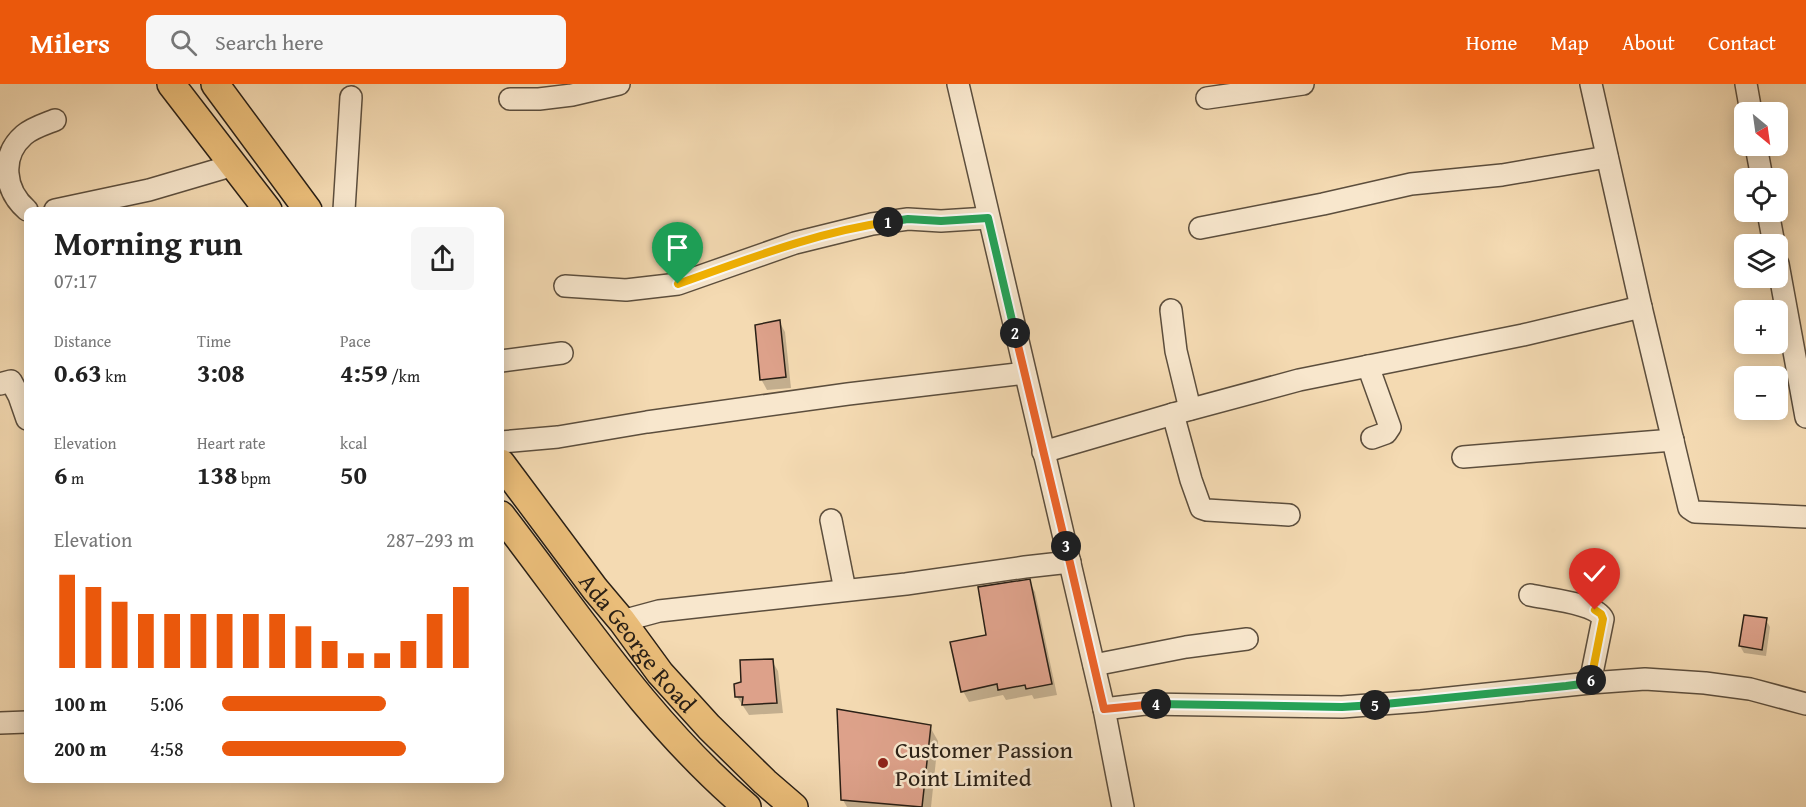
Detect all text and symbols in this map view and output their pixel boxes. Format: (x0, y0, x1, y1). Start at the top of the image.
search box (146, 15, 566, 69)
text: Milers (30, 22, 110, 63)
icon: search (167, 26, 200, 59)
text: Search here (215, 26, 324, 58)
text: Home (1466, 27, 1517, 58)
text: Map (1550, 27, 1589, 58)
text: About (1622, 27, 1675, 58)
text: Contact (1708, 27, 1776, 58)
north arrow (1734, 102, 1788, 156)
map controls (1734, 102, 1788, 420)
button: locate (1734, 168, 1788, 222)
pin: 1 (873, 207, 903, 237)
text: 1 (884, 210, 892, 234)
text: Morning run (54, 219, 243, 267)
pin (652, 222, 703, 284)
button: share (411, 227, 474, 290)
icon: arrive (661, 231, 694, 264)
button: layers (1734, 234, 1788, 288)
text: 07:17 (54, 266, 97, 295)
button: + (1734, 300, 1788, 354)
pin: 2 (1000, 318, 1030, 348)
text: 2 (1011, 321, 1019, 345)
text: Distance (54, 329, 111, 353)
text: Time (197, 329, 231, 353)
text: Pace (340, 329, 371, 353)
text: 0.63 (54, 353, 102, 392)
text: 3:08 (197, 353, 245, 392)
text: 4:59 (340, 353, 388, 392)
text: km (102, 364, 126, 388)
text: /km (388, 364, 420, 388)
button: − (1734, 366, 1788, 420)
text: Elevation (54, 431, 117, 455)
text: Heart rate (197, 431, 266, 455)
text: kcal (340, 431, 367, 455)
text: 6 (54, 455, 67, 494)
text: 138 (197, 455, 237, 494)
text: 50 (340, 455, 367, 494)
text: m (67, 466, 84, 490)
text: bpm (237, 466, 271, 490)
text: Elevation (54, 525, 132, 554)
text: 287–293 m (386, 525, 474, 554)
pin: 3 (1051, 531, 1081, 561)
text: 3 (1062, 534, 1070, 558)
pin (1569, 548, 1620, 610)
icon: check (1578, 557, 1611, 590)
street label: Ada George Road (571, 565, 705, 720)
pin: 6 (1576, 665, 1606, 695)
text: 6 (1587, 668, 1595, 692)
text: 100 m (54, 689, 107, 718)
text: 5:06 (150, 689, 184, 718)
pin: 4 (1141, 689, 1171, 719)
pin: 5 (1360, 690, 1390, 720)
text: 4 (1152, 692, 1160, 716)
text: 5 (1371, 693, 1379, 717)
place label: Customer Passion Point Limited (895, 732, 1074, 795)
text: 200 m (54, 734, 107, 763)
text: 4:58 (150, 734, 184, 763)
marker: Customer Passion Point Limited (876, 756, 890, 770)

